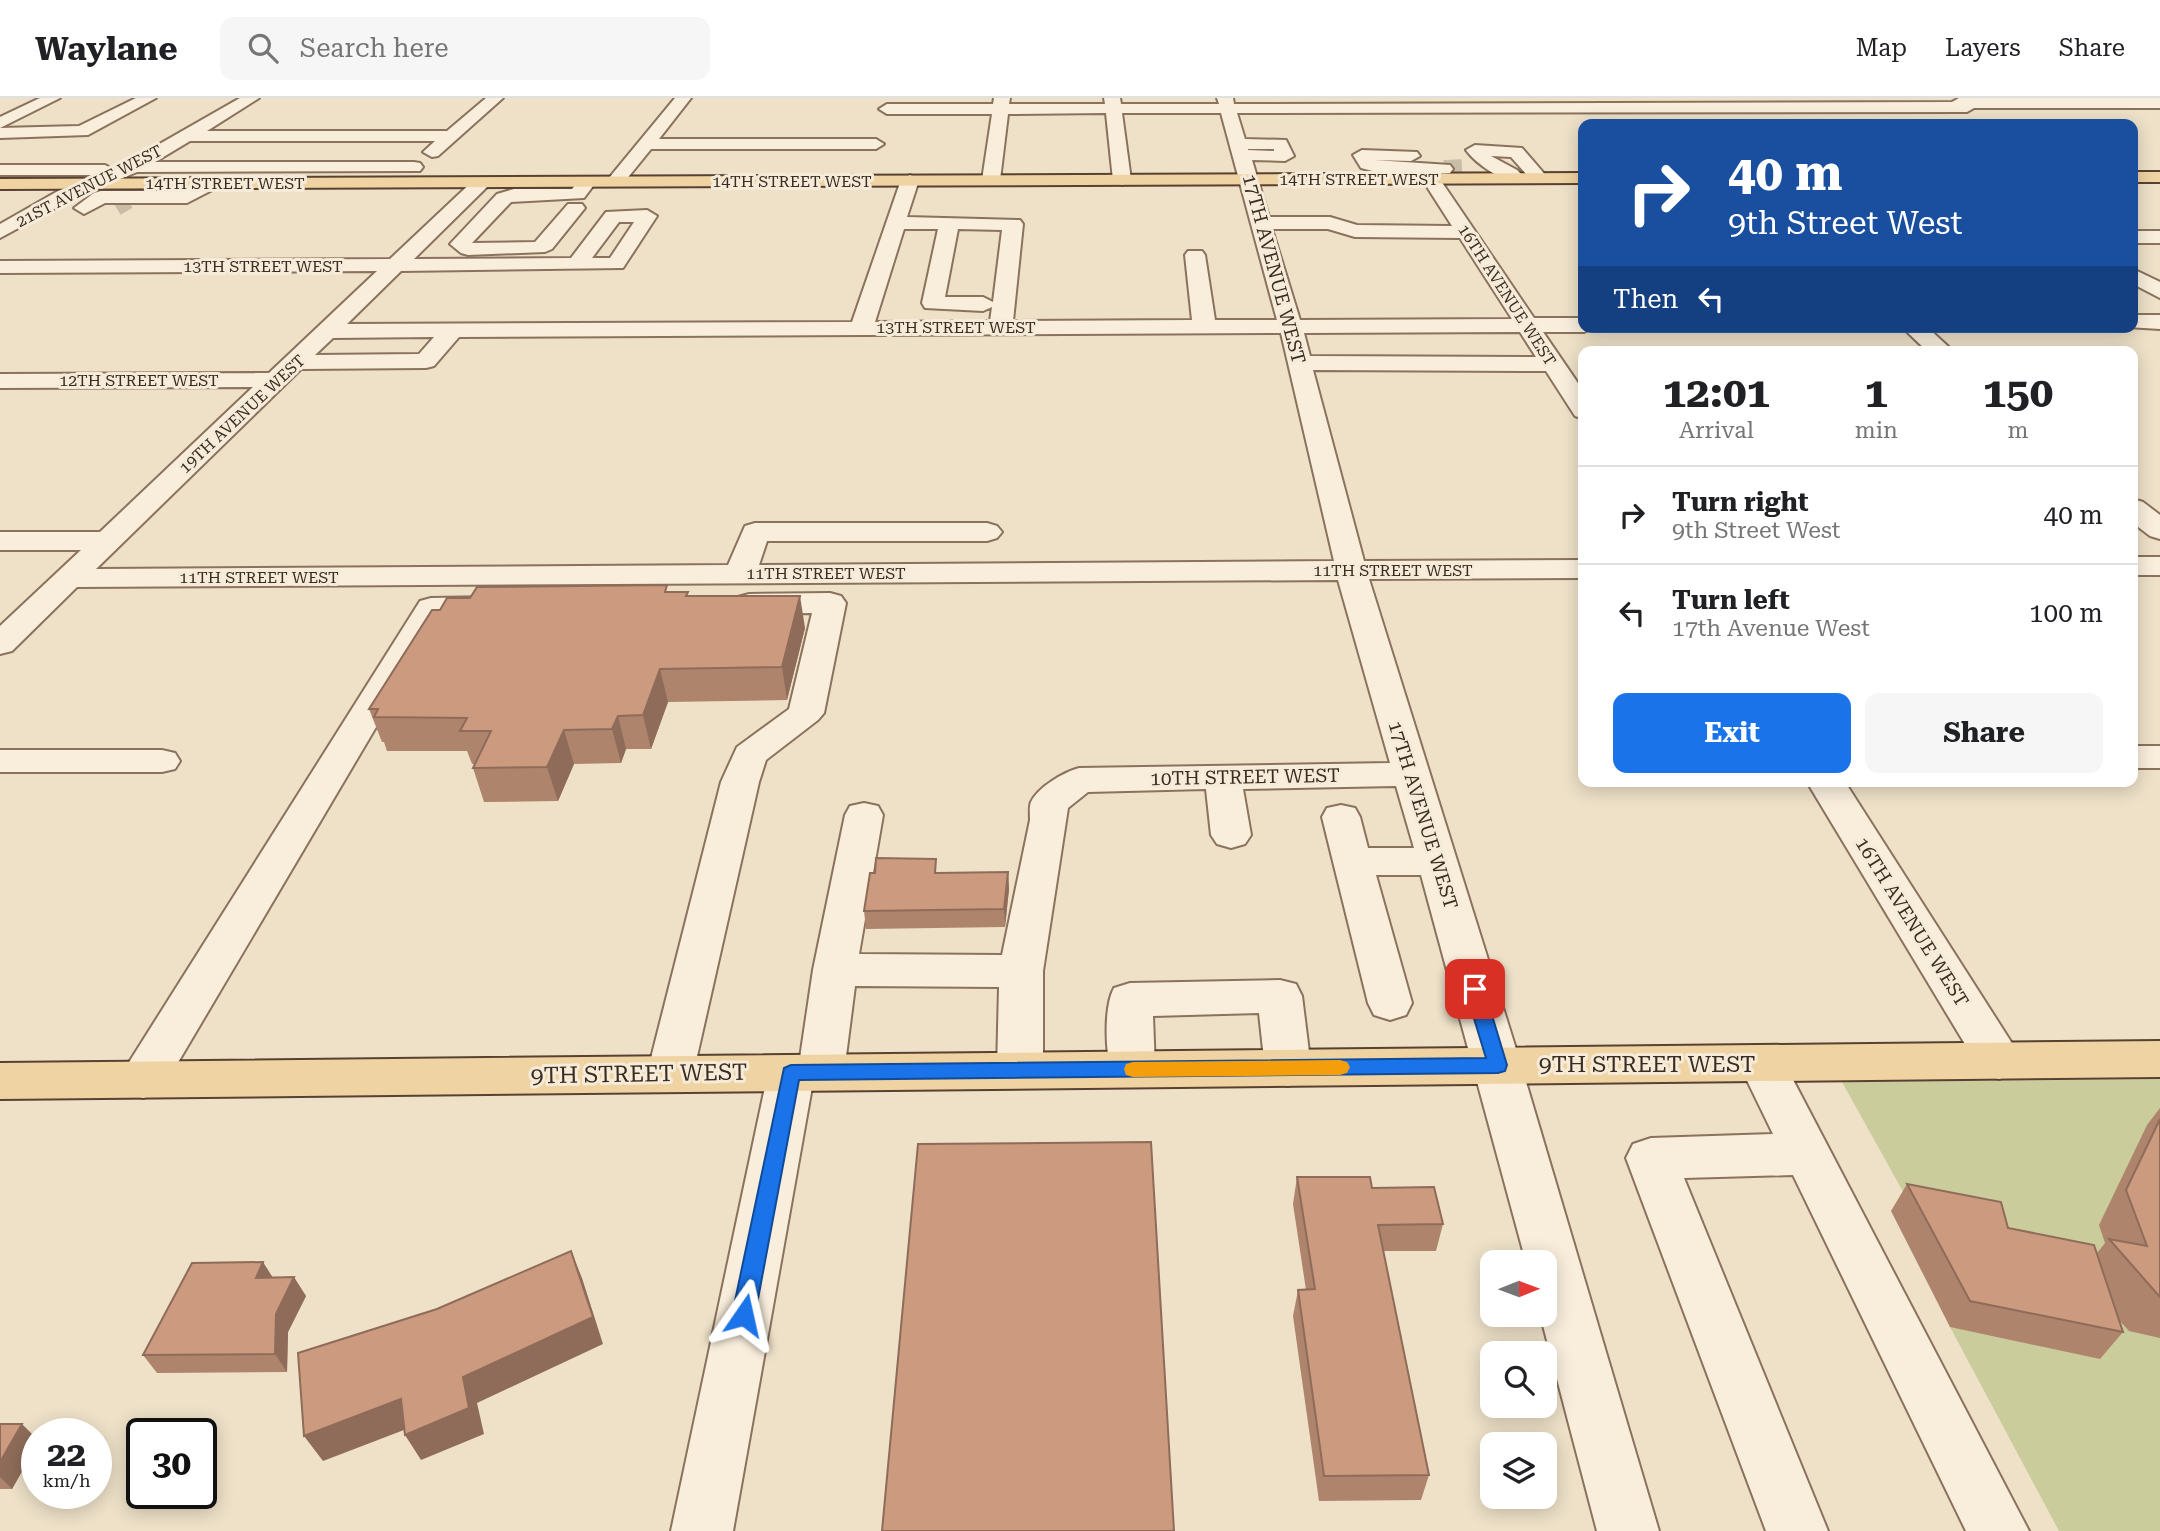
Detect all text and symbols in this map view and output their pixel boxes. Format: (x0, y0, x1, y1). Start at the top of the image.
search box (220, 17, 710, 80)
text: Waylane (35, 29, 178, 68)
icon: search (244, 29, 282, 67)
text: Search here (300, 33, 449, 63)
text: Map (1856, 34, 1907, 62)
text: Layers (1945, 34, 2021, 62)
text: Share (2059, 34, 2125, 62)
street label: 21ST AVENUE WEST (13, 141, 165, 231)
text: 40 m (1728, 145, 1843, 202)
icon: right (1613, 147, 1704, 238)
street label: 14TH STREET WEST (1279, 170, 1439, 189)
street label: 14TH STREET WEST (712, 172, 872, 191)
street label: 17TH AVENUE WEST (1238, 172, 1310, 366)
street label: 14TH STREET WEST (145, 174, 305, 193)
text: 9th Street West (1728, 204, 1962, 242)
street label: 16TH AVENUE WEST (1454, 221, 1560, 369)
street label: 13TH STREET WEST (183, 257, 343, 276)
icon: left (1692, 280, 1730, 318)
text: Then (1613, 284, 1678, 314)
street label: 13TH STREET WEST (876, 318, 1036, 337)
street label: 19TH AVENUE WEST (175, 351, 309, 477)
text: 12:01 (1663, 368, 1770, 417)
text: 1 (1865, 368, 1888, 417)
text: 150 (1983, 368, 2053, 417)
street label: 12TH STREET WEST (59, 371, 219, 390)
text: Arrival (1679, 417, 1754, 444)
text: min (1855, 417, 1898, 444)
text: m (2007, 417, 2028, 444)
text: Turn right (1672, 487, 1808, 517)
icon: right (1613, 496, 1651, 534)
text: 40 m (2044, 500, 2103, 530)
text: 9th Street West (1672, 517, 1840, 544)
street label: 11TH STREET WEST (1313, 561, 1473, 580)
street label: 11TH STREET WEST (746, 564, 906, 583)
street label: 11TH STREET WEST (179, 568, 339, 587)
text: Turn left (1672, 585, 1790, 615)
icon: left (1613, 594, 1651, 632)
text: 100 m (2029, 598, 2103, 628)
text: 17th Avenue West (1672, 615, 1870, 642)
button: Exit (1613, 693, 1851, 773)
button: Share (1865, 693, 2103, 773)
street label: 17TH AVENUE WEST (1383, 718, 1463, 912)
street label: 10TH STREET WEST (1150, 764, 1340, 790)
street label: 16TH AVENUE WEST (1850, 833, 1974, 1011)
pin (1445, 959, 1505, 1019)
icon: arrive (1456, 970, 1494, 1008)
street label: 9TH STREET WEST (1539, 1051, 1755, 1078)
street label: 9TH STREET WEST (530, 1059, 748, 1089)
north arrow (1480, 1250, 1558, 1326)
map controls (1480, 1250, 1557, 1509)
position arrow (707, 1278, 781, 1352)
button: search (1480, 1341, 1557, 1418)
speed limit sign: 30 (126, 1418, 217, 1509)
button: layers (1480, 1432, 1557, 1509)
text: 22 (47, 1434, 86, 1475)
text: km/h (42, 1470, 91, 1491)

